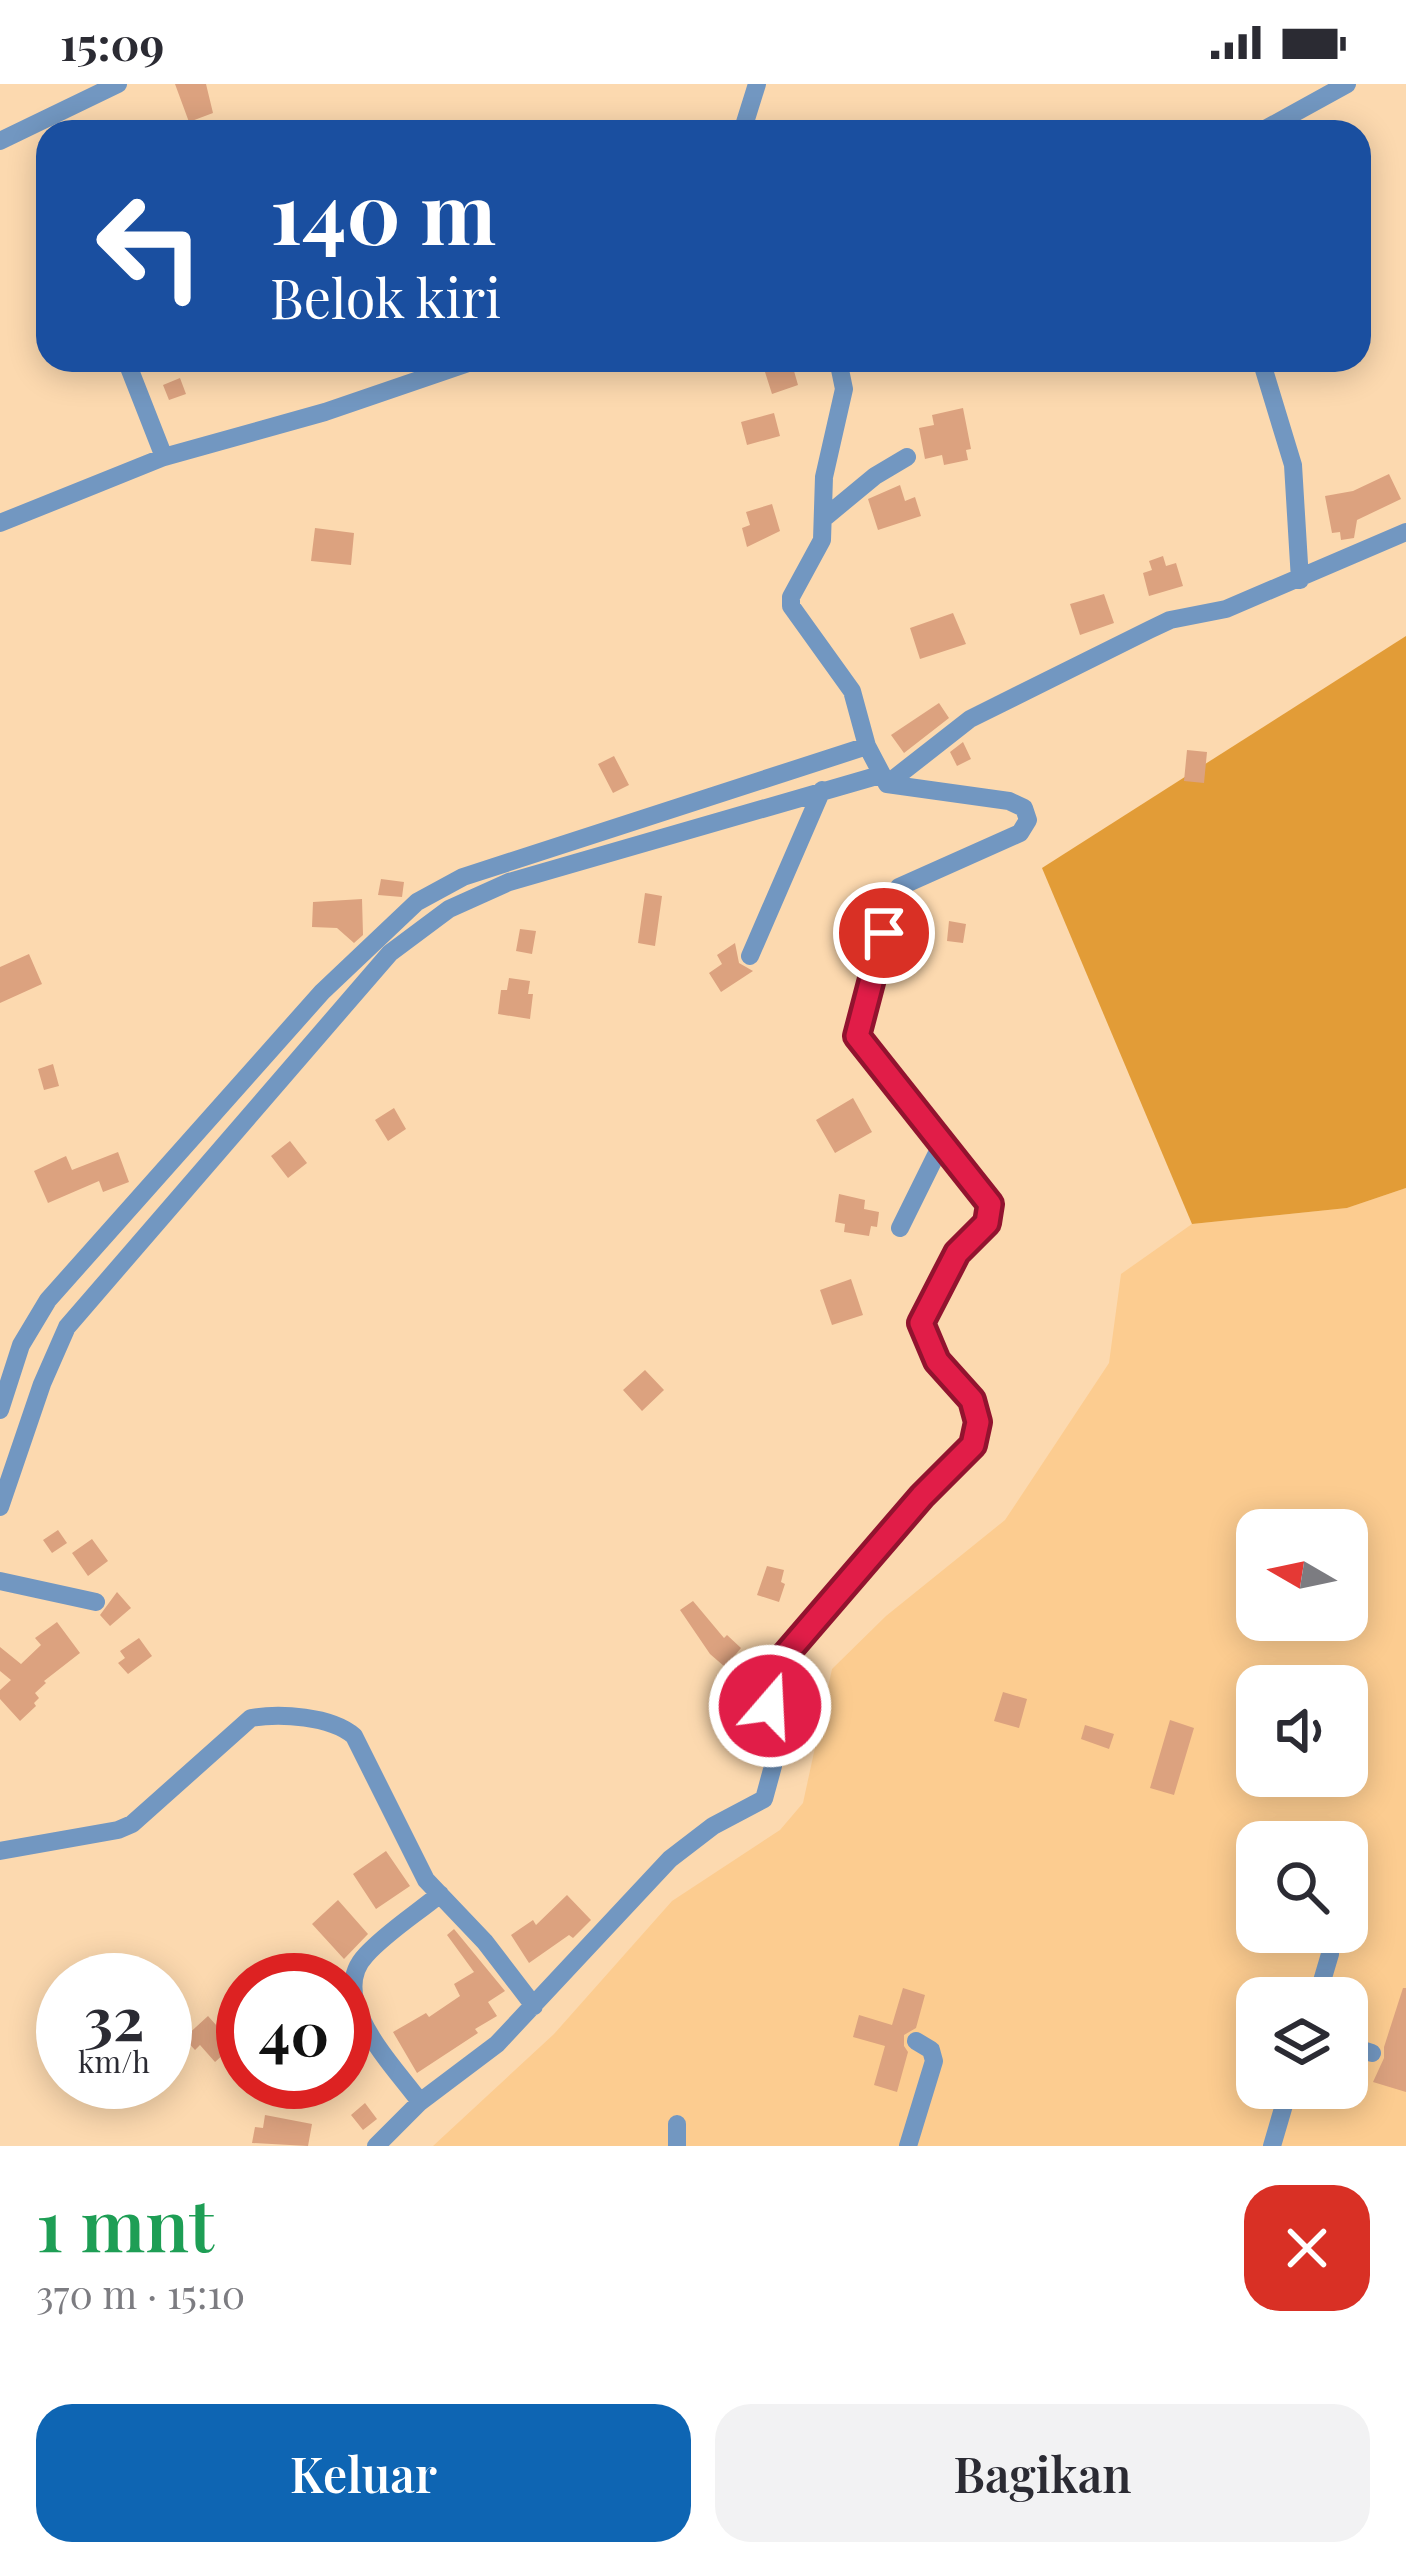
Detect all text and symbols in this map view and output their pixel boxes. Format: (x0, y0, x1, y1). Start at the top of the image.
text: 15:09 (60, 12, 164, 72)
text: 140 m (270, 154, 496, 266)
icon: left (72, 168, 228, 324)
text: Belok kiri (270, 261, 501, 333)
pin (833, 882, 935, 984)
icon: arrive (851, 900, 917, 966)
north arrow (1236, 1509, 1368, 1641)
map controls (1236, 1509, 1368, 2109)
position arrow (707, 1643, 833, 1769)
button: sound (1236, 1665, 1368, 1797)
button: search (1236, 1821, 1368, 1953)
speed limit sign: 40 (216, 1953, 372, 2109)
text: 32 (84, 1976, 144, 2056)
button: layers (1236, 1977, 1368, 2109)
text: km/h (78, 2041, 150, 2081)
text: 1 mnt (36, 2174, 214, 2270)
button: close (1244, 2185, 1370, 2311)
text: 370 m · 15:10 (36, 2267, 245, 2319)
button: Keluar (36, 2404, 691, 2542)
button: Bagikan (715, 2404, 1370, 2542)

